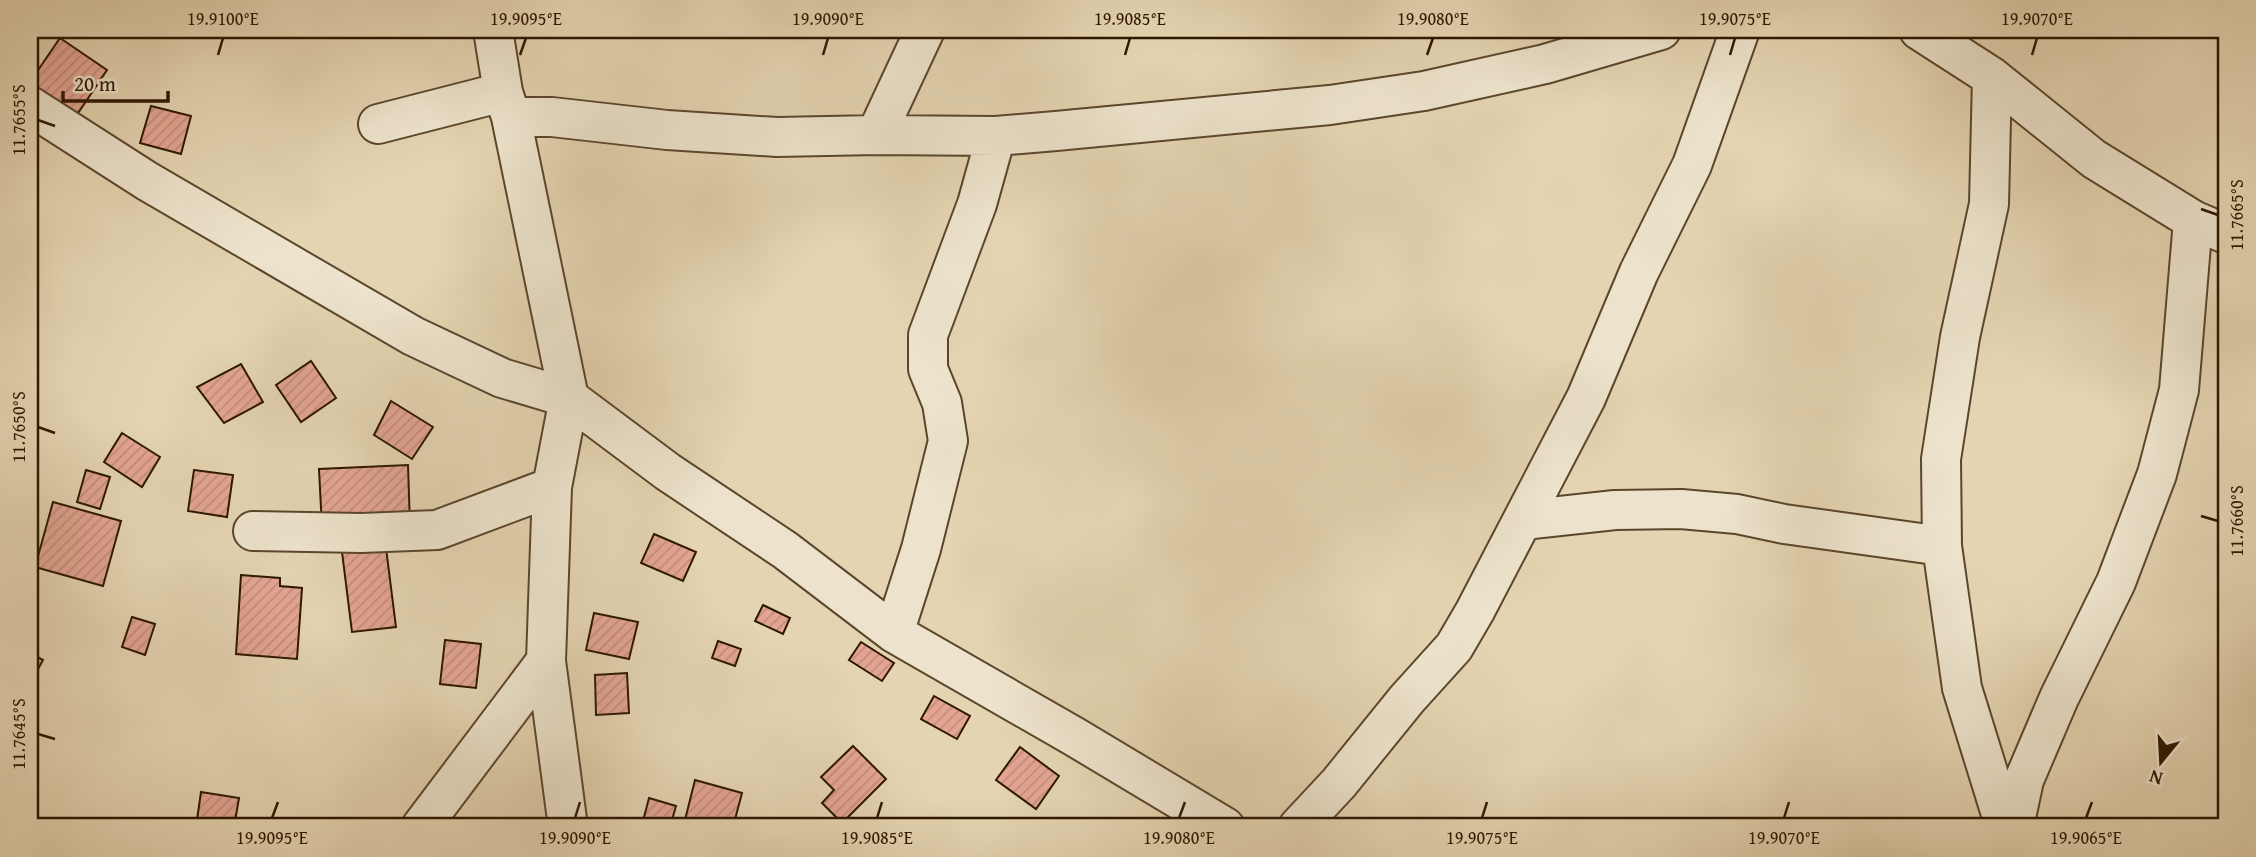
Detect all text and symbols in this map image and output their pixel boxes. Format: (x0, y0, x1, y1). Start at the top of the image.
text: 19.9100°E (187, 5, 259, 32)
text: 19.9095°E (490, 5, 562, 32)
text: 19.9090°E (792, 5, 864, 32)
text: 19.9085°E (1094, 5, 1166, 32)
text: 19.9080°E (1397, 5, 1469, 32)
text: 19.9075°E (1699, 5, 1771, 32)
text: 19.9070°E (2001, 5, 2073, 32)
scale bar (63, 60, 168, 104)
text: 20 m (74, 68, 116, 99)
text: 11.7655°S (5, 84, 32, 156)
text: 11.7665°S (2223, 179, 2250, 251)
text: 11.7650°S (5, 391, 32, 463)
text: 11.7660°S (2223, 485, 2250, 557)
text: 11.7645°S (5, 698, 32, 770)
north arrow (2126, 728, 2196, 798)
text: N (2145, 763, 2166, 793)
text: 19.9095°E (236, 824, 308, 851)
text: 19.9090°E (539, 824, 611, 851)
text: 19.9085°E (841, 824, 913, 851)
text: 19.9080°E (1143, 824, 1215, 851)
text: 19.9075°E (1446, 824, 1518, 851)
text: 19.9070°E (1748, 824, 1820, 851)
text: 19.9065°E (2050, 824, 2122, 851)

